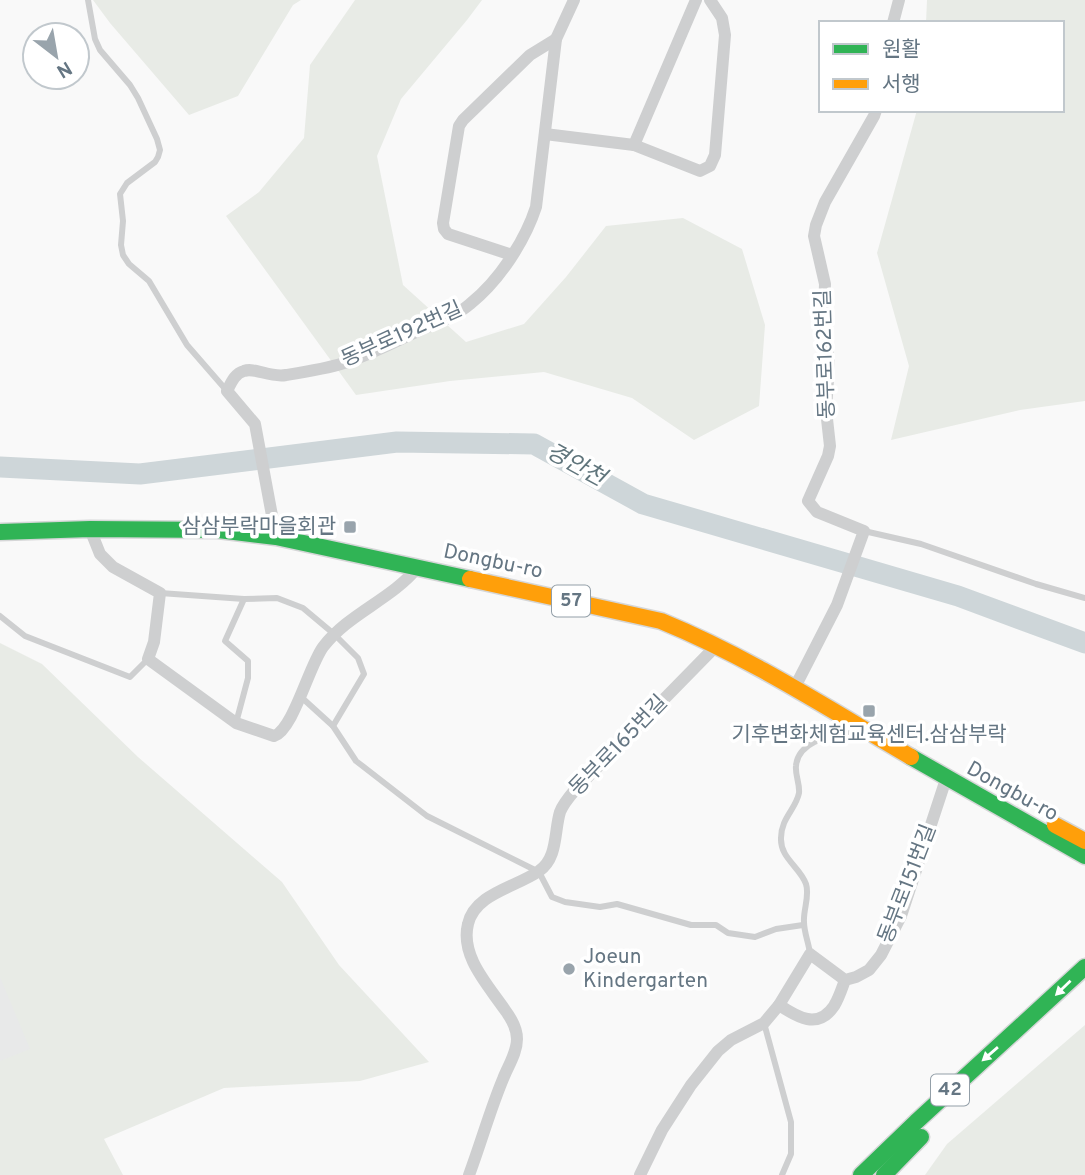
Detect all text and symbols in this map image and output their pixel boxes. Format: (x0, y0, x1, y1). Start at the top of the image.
north arrow (21, 21, 91, 91)
legend (819, 21, 1064, 112)
text: 원활 (882, 37, 921, 64)
text: N (52, 55, 76, 83)
text: 서행 (882, 72, 921, 99)
street label: 동부로162번길 (810, 289, 842, 419)
street label: 동부로192번길 (337, 296, 467, 374)
water label: 경안천 (540, 438, 612, 495)
place label: 삼삼부락마을회관 (181, 514, 336, 541)
marker: 삼삼부락마을회관 (342, 519, 358, 535)
street label: Dongbu-ro (441, 538, 545, 586)
road number: 57 (552, 586, 590, 616)
street label: 동부로165번길 (564, 690, 674, 802)
marker: 기후변화체험교육센터.삼삼부락 (861, 703, 877, 719)
place label: 기후변화체험교육센터.삼삼부락 (731, 722, 1007, 749)
street label: Dongbu-ro (961, 756, 1063, 828)
street label: 동부로151번길 (873, 821, 943, 947)
place label: Joeun Kindergarten (583, 944, 708, 995)
marker: Joeun Kindergarten (561, 961, 577, 977)
one-way arrow (1055, 980, 1072, 996)
one-way arrow (982, 1046, 999, 1061)
road number: 42 (931, 1074, 969, 1106)

